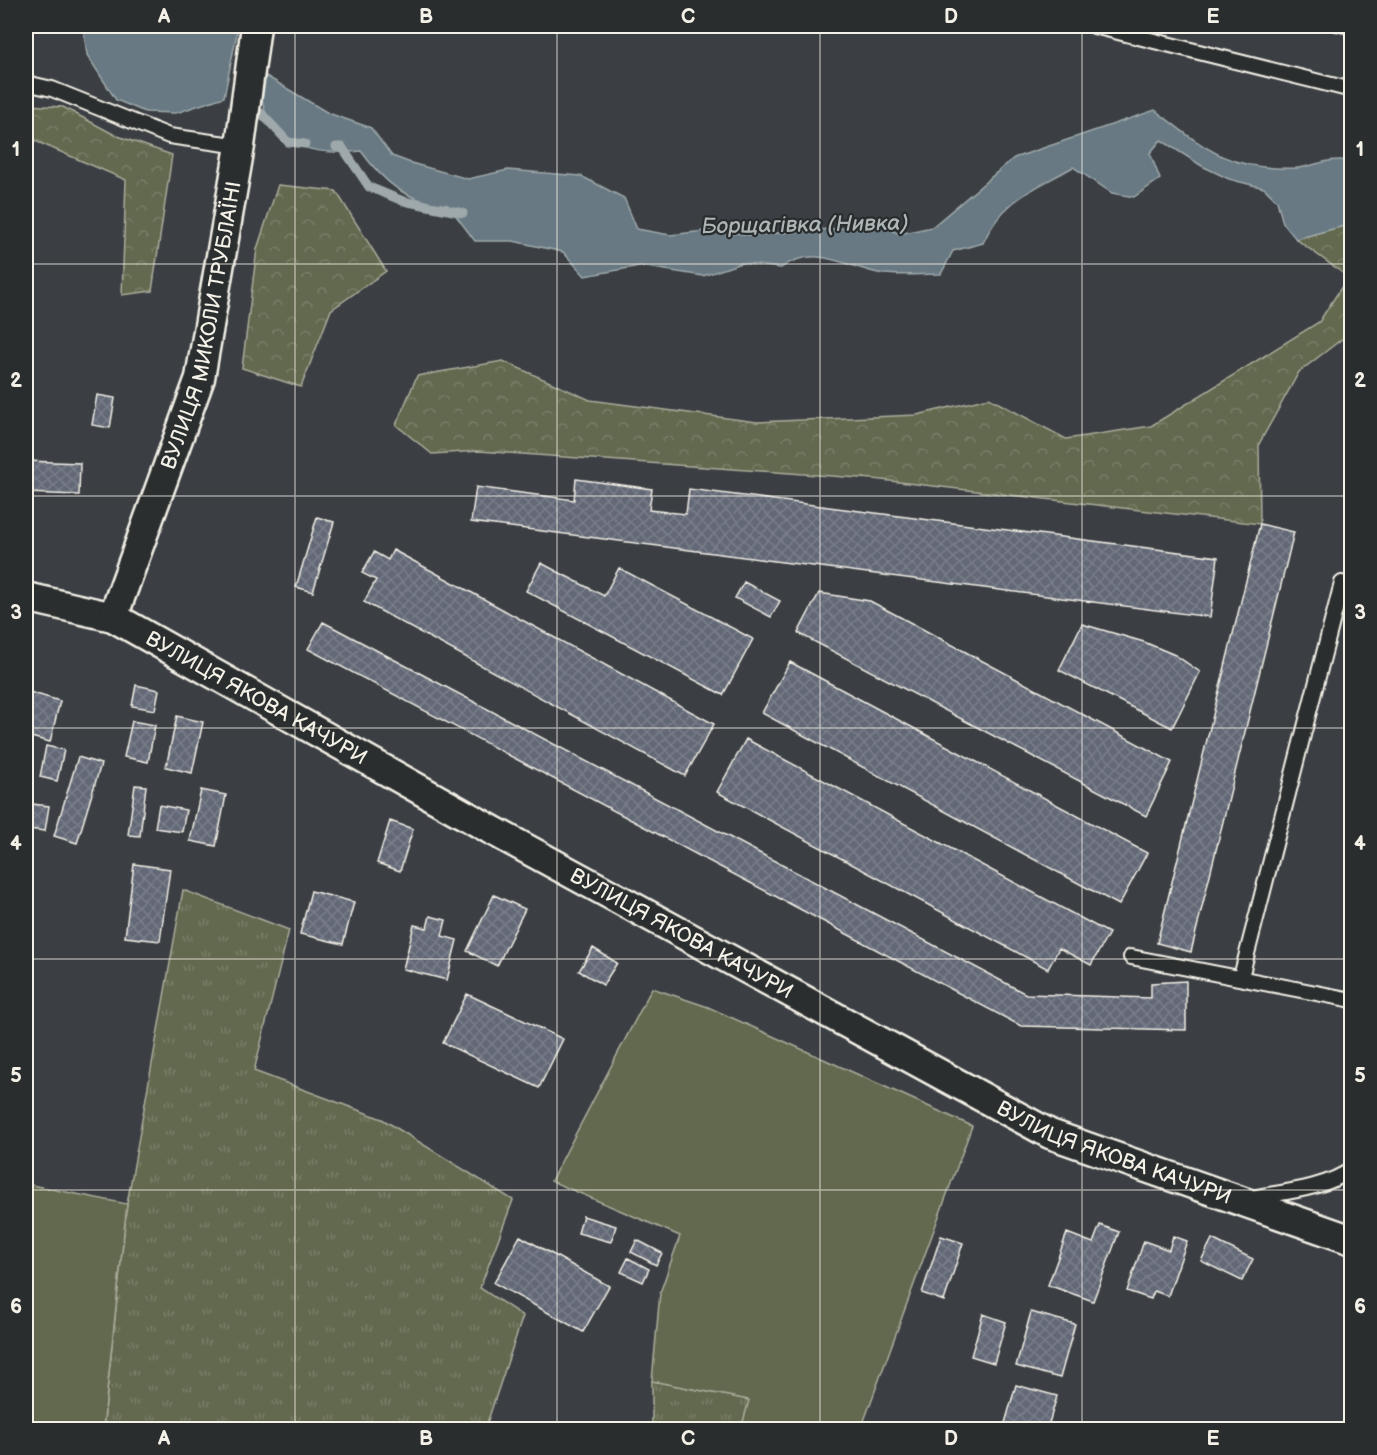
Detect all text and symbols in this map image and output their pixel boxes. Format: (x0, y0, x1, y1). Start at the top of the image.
text: A (157, 5, 171, 29)
text: B (419, 5, 433, 29)
text: C (681, 5, 695, 29)
text: D (944, 5, 958, 29)
text: E (1207, 5, 1220, 29)
text: 1 (12, 138, 20, 162)
text: 1 (1356, 138, 1364, 162)
street label: ВУЛИЦЯ МИКОЛИ ТРУБЛАЇНІ (155, 179, 246, 473)
water label: Борщагівка (Нивка) (701, 210, 909, 240)
text: 2 (10, 369, 22, 393)
text: 2 (1354, 369, 1366, 393)
text: 3 (10, 601, 22, 625)
text: 3 (1354, 601, 1366, 625)
street label: ВУЛИЦЯ ЯКОВА КАЧУРИ (141, 626, 372, 770)
text: 4 (10, 832, 22, 856)
text: 4 (1354, 832, 1366, 856)
street label: ВУЛИЦЯ ЯКОВА КАЧУРИ (566, 863, 797, 1004)
text: 5 (10, 1064, 22, 1088)
text: 5 (1354, 1064, 1366, 1088)
street label: ВУЛИЦЯ ЯКОВА КАЧУРИ (993, 1095, 1235, 1209)
text: 6 (10, 1295, 22, 1319)
text: 6 (1354, 1295, 1366, 1319)
text: A (157, 1427, 171, 1451)
text: B (419, 1427, 433, 1451)
text: C (681, 1427, 695, 1451)
text: D (944, 1427, 958, 1451)
text: E (1207, 1427, 1220, 1451)

